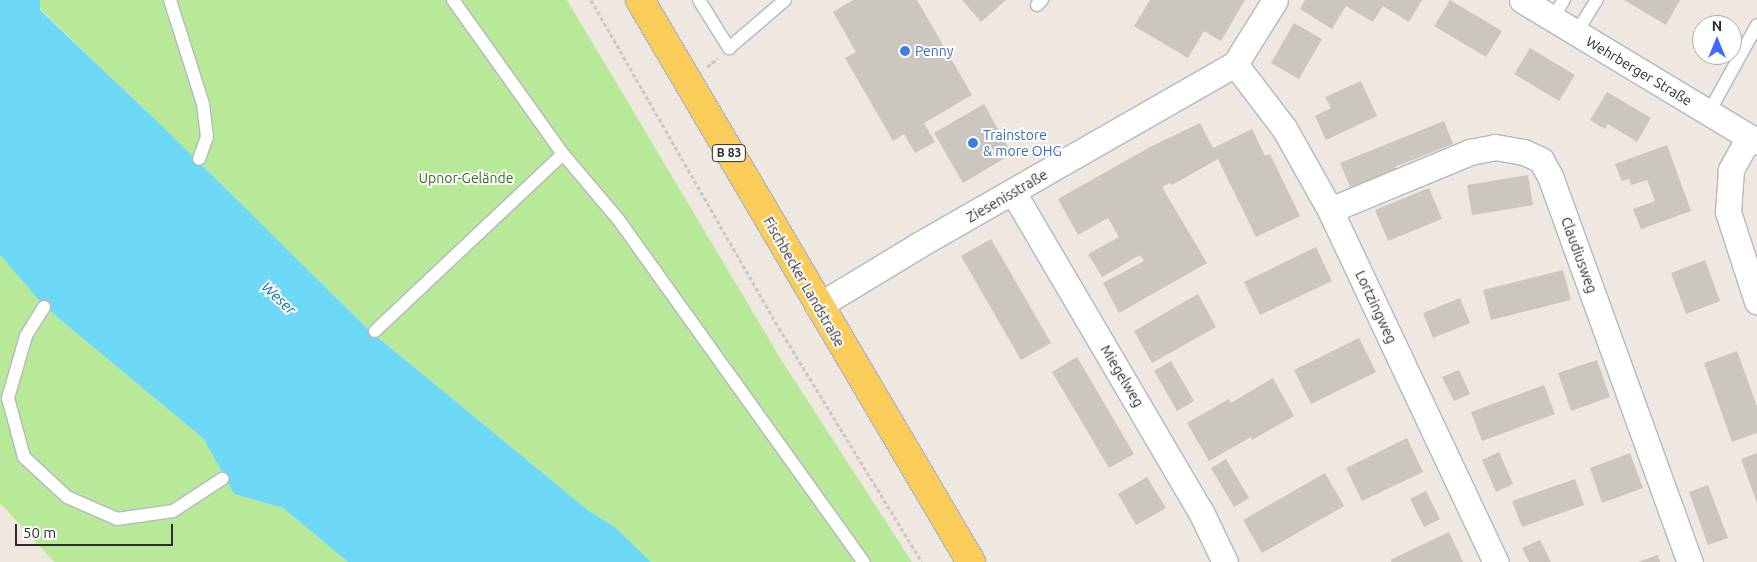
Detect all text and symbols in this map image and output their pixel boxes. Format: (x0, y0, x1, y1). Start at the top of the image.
north arrow (1692, 15, 1742, 65)
text: N (1712, 18, 1722, 34)
street label: Wehrberger Straße (1583, 33, 1695, 109)
place label: Penny (915, 43, 953, 59)
marker: Penny (899, 45, 911, 57)
place label: Trainstore & more OHG (983, 127, 1062, 160)
marker: Trainstore & more OHG (967, 137, 979, 149)
road number: B 83 (712, 144, 746, 162)
street label: Ziesenisstraße (964, 166, 1050, 226)
park label: Upnor-Gelände (419, 170, 513, 186)
street label: Fischbecker Landstraße (760, 214, 848, 350)
street label: Claudiusweg (1557, 215, 1601, 295)
street label: Lortzingweg (1352, 268, 1400, 346)
water label: Weser (258, 278, 300, 318)
street label: Miegelweg (1097, 342, 1147, 410)
scale bar (18, 514, 175, 546)
text: 50 m (23, 524, 56, 541)

